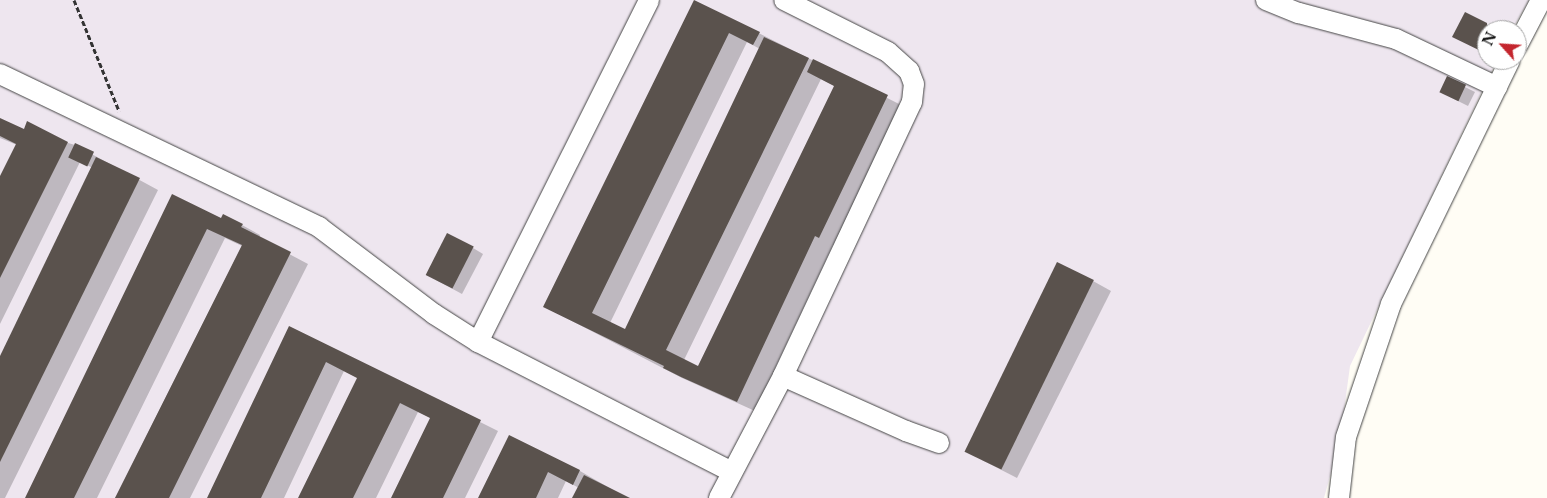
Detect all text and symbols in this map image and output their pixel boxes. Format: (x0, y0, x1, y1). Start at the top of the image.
north arrow (1477, 20, 1527, 70)
text: N (1478, 29, 1500, 49)

